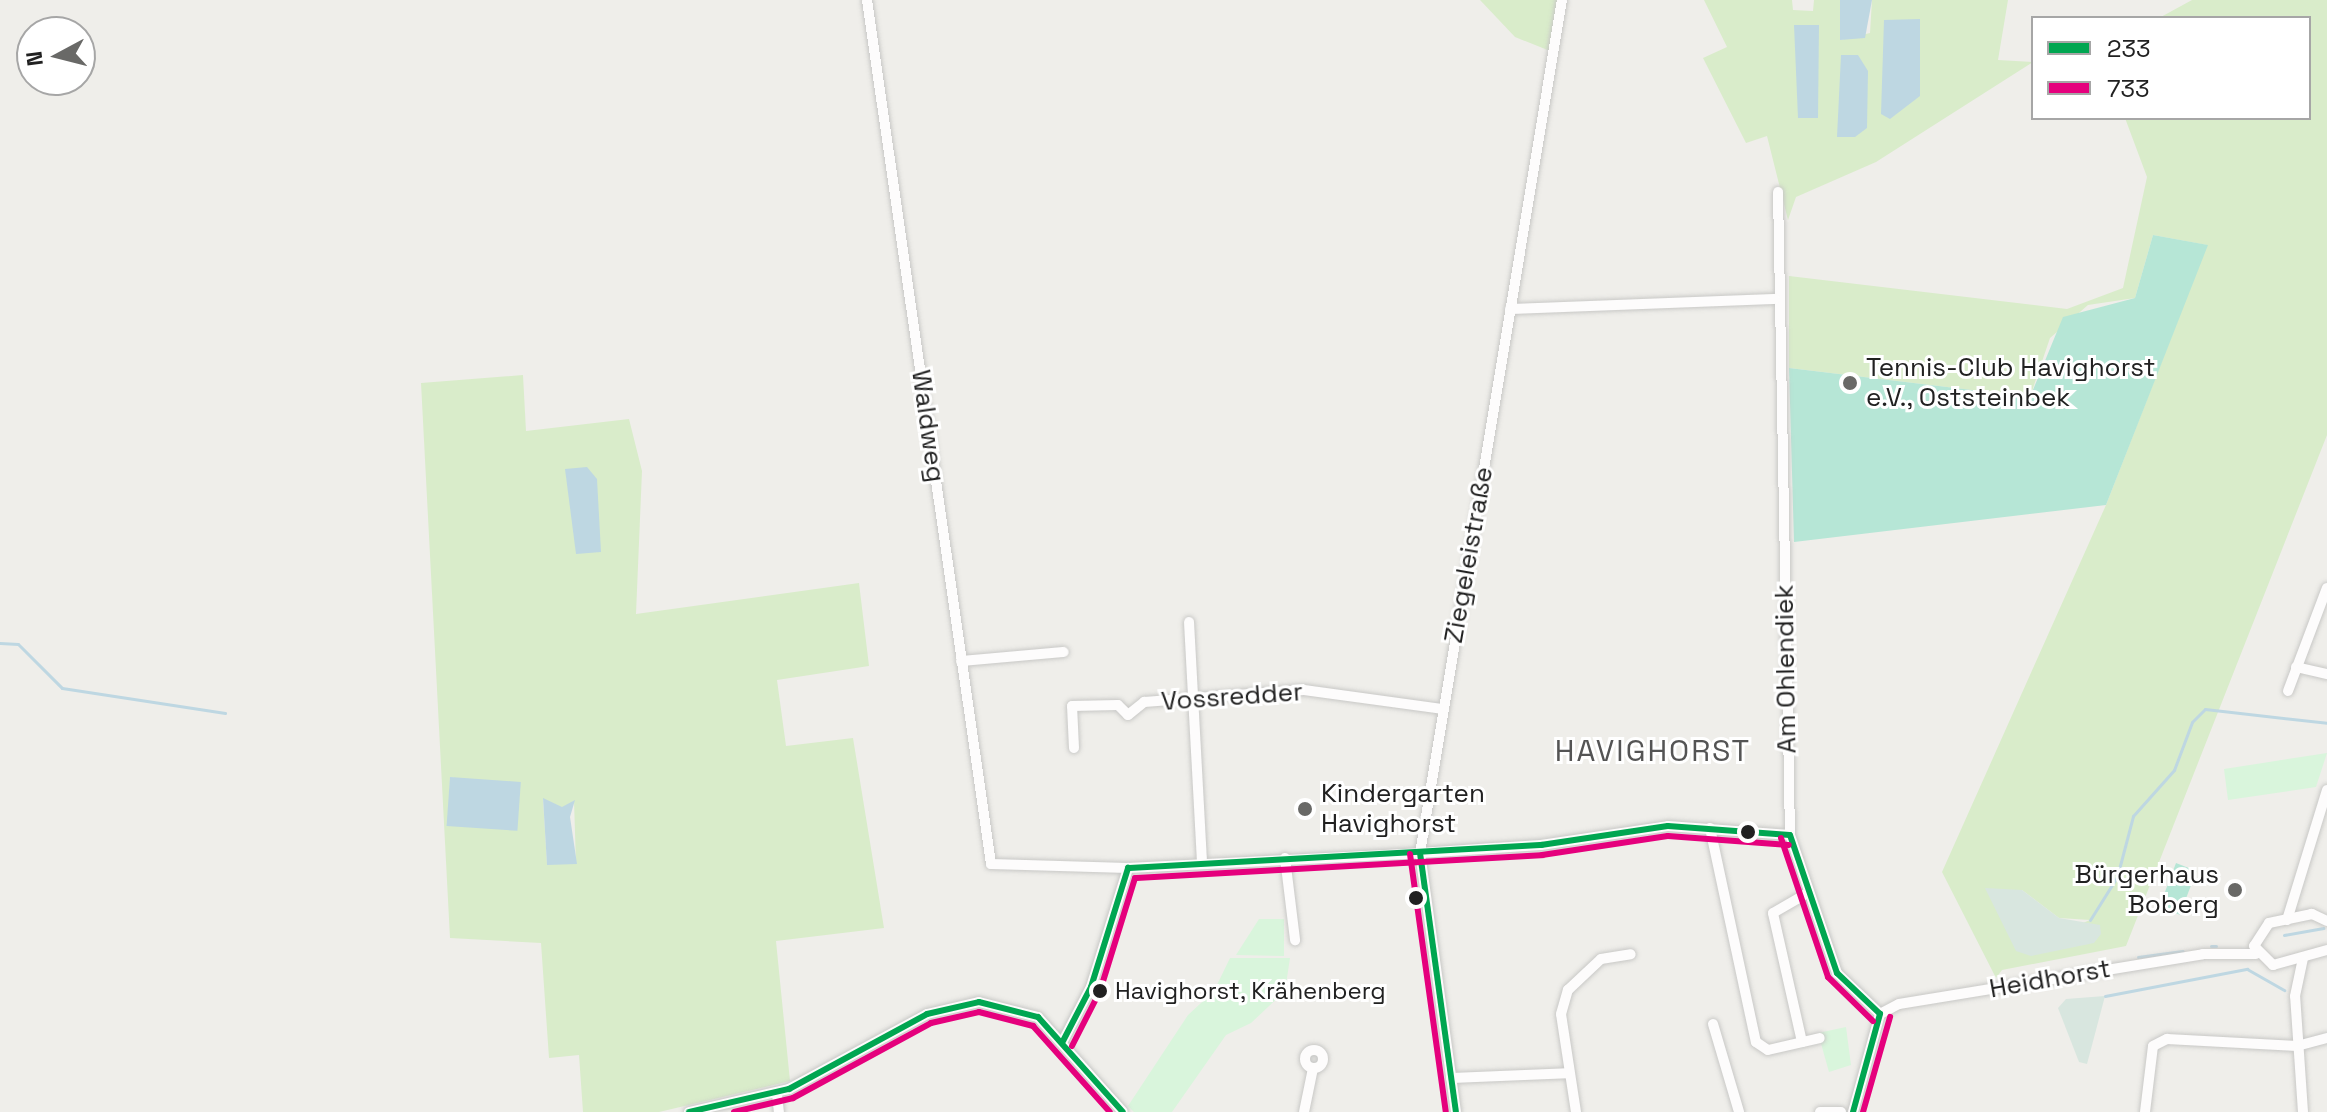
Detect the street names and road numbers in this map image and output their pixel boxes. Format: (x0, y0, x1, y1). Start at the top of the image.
street label: Waldweg (905, 368, 951, 484)
street label: Ziegeleistraße (1438, 464, 1500, 646)
street label: Am Ohlendiek (1769, 584, 1803, 754)
street label: Vossredder (1160, 676, 1304, 718)
street label: Heidhorst (1987, 953, 2113, 1005)

